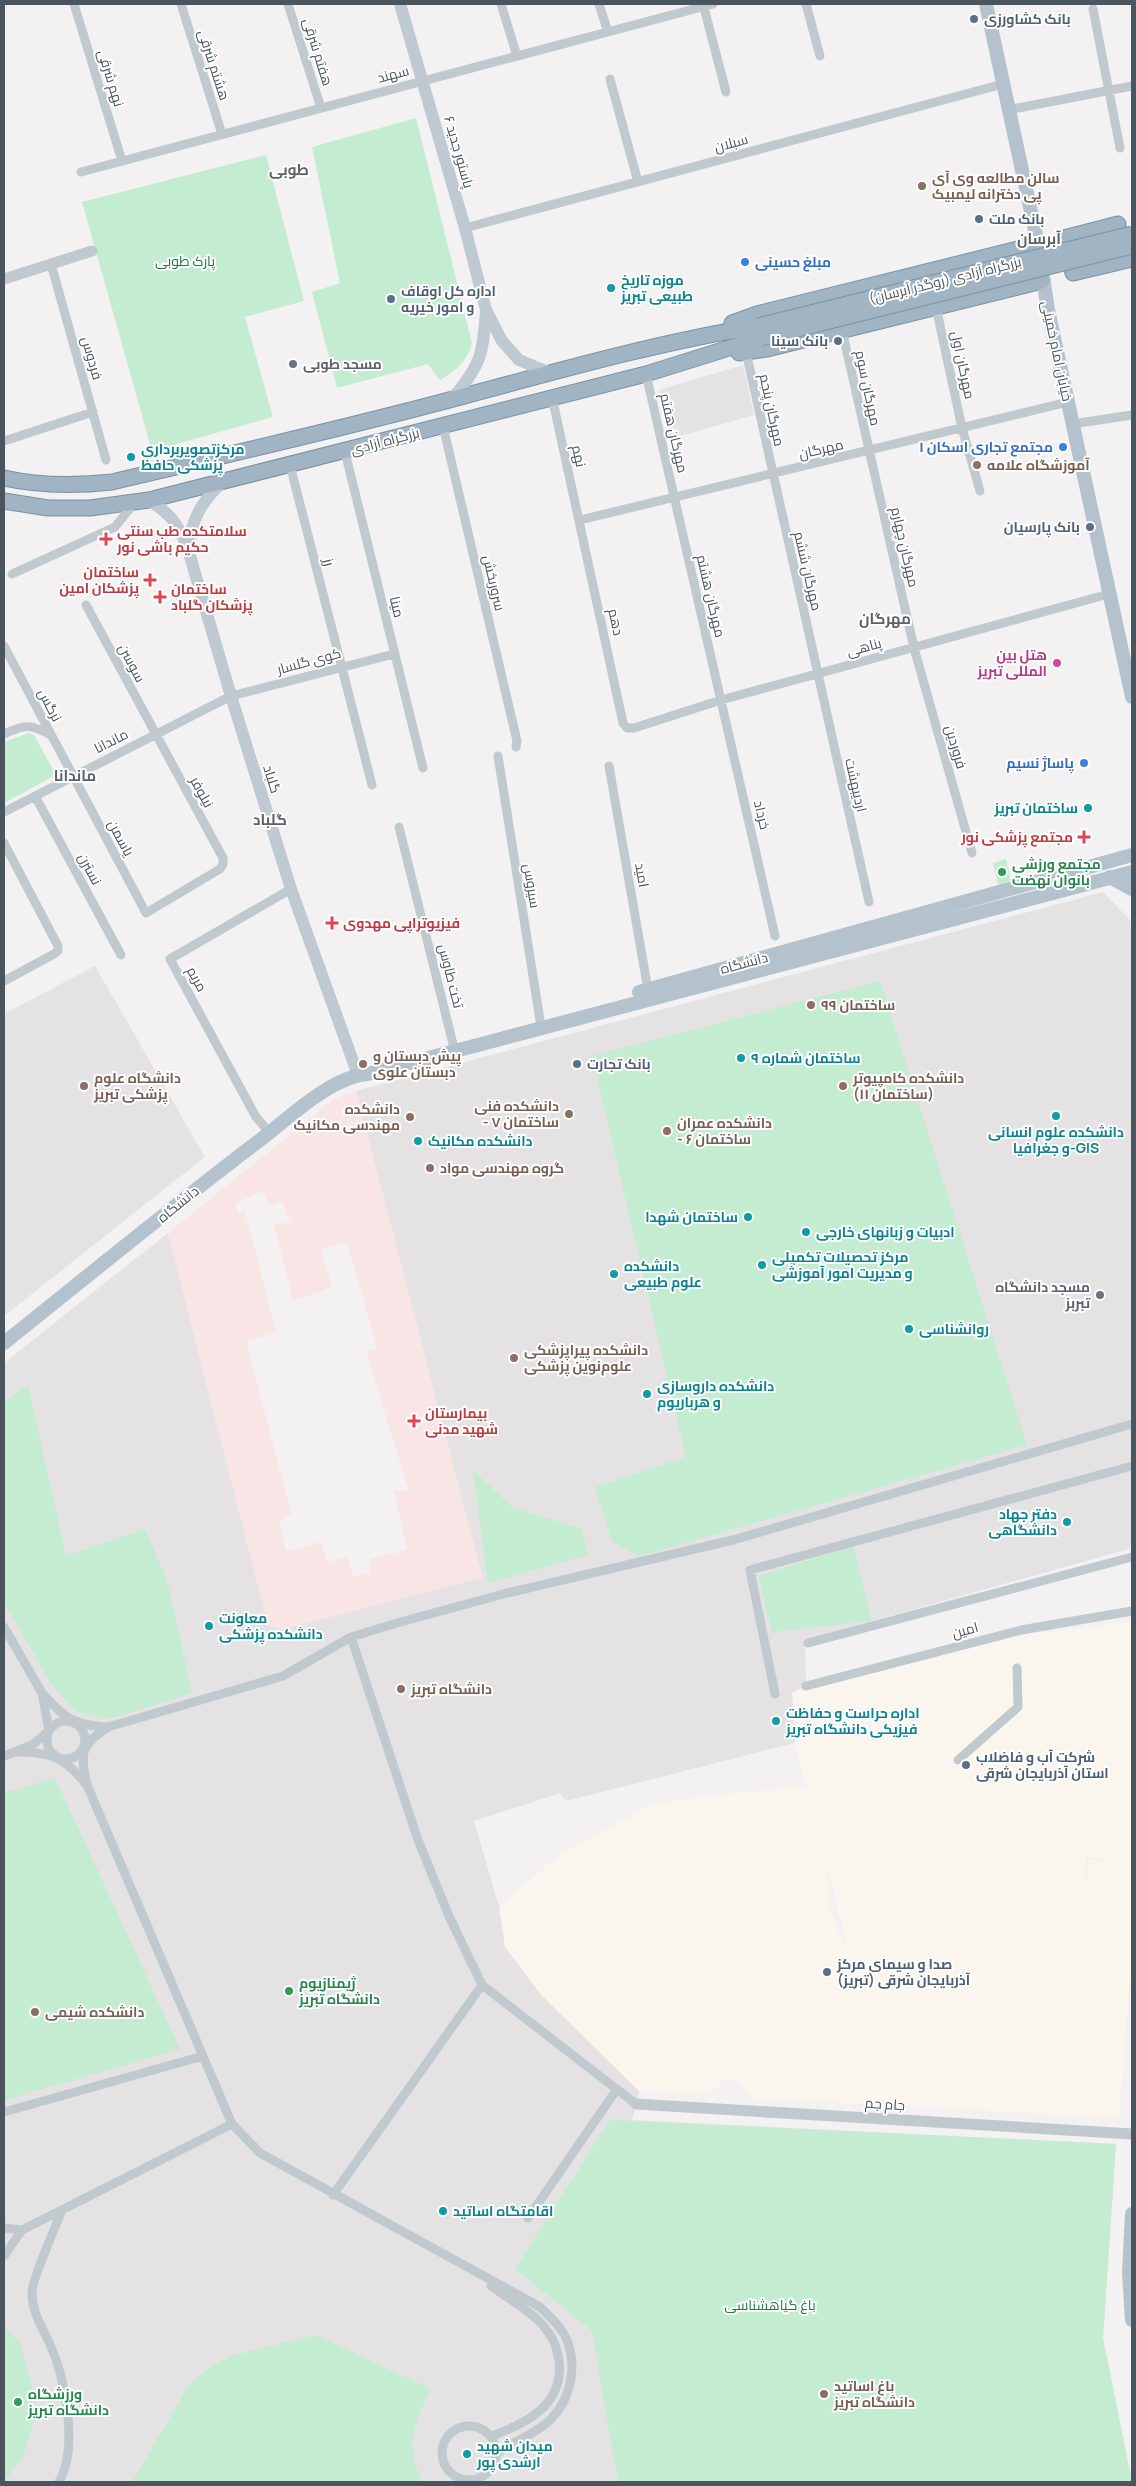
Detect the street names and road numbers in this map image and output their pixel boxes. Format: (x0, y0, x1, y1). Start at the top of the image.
street label: هفتم شرقی (298, 16, 338, 88)
street label: هشتم شرقی (193, 27, 235, 103)
street label: نهم شرقی (93, 47, 129, 109)
street label: سهند (375, 60, 411, 87)
street label: پاستور جدید ۶ (439, 114, 479, 191)
street label: سبلان (712, 129, 750, 156)
street label: بزرگراه آزادی (روگذر آبرسان) (867, 251, 1023, 308)
street label: خیابان امام خمینی (1037, 299, 1077, 403)
street label: مهرگان اول (947, 329, 980, 401)
street label: فردوس (77, 334, 108, 382)
street label: مهرگان سوم (850, 348, 886, 428)
street label: مهرگان پنجم (755, 372, 789, 448)
street label: مهرگان هفتم (655, 391, 693, 475)
street label: بزرگراه آزادی (348, 422, 421, 459)
street label: مهرگان (797, 434, 845, 463)
street label: نهم (567, 443, 591, 469)
street label: مهرگان چهارم (886, 505, 924, 589)
street label: مهرگان ششم (789, 529, 827, 613)
street label: مهرگان هشتم (692, 552, 730, 640)
street label: سروربخش (479, 553, 510, 613)
street label: رز (319, 555, 340, 568)
street label: مینا (386, 594, 409, 620)
street label: دهم (603, 607, 629, 637)
street label: پناهی (844, 633, 884, 661)
street label: سوسن (114, 640, 150, 685)
street label: کوی گلسار (274, 643, 343, 678)
street label: نرگس (34, 685, 67, 725)
street label: فروردین (941, 723, 972, 771)
street label: ماندانا (90, 724, 131, 757)
street label: اردیبهشت (841, 756, 872, 814)
street label: گلباد (259, 762, 286, 795)
street label: نیلوفر (186, 772, 219, 811)
street label: خرداد (750, 798, 775, 831)
street label: یاسمن (104, 816, 139, 860)
street label: نسترن (74, 850, 107, 888)
street label: امید (631, 861, 654, 889)
street label: سیروس (520, 862, 545, 909)
street label: تخت طاوس (434, 942, 469, 1010)
street label: دانشگاه (718, 947, 770, 978)
street label: مریم (182, 963, 212, 995)
street label: دانشگاه (153, 1181, 203, 1226)
street label: امین (950, 1617, 980, 1642)
street label: جام جم (864, 2093, 906, 2115)

